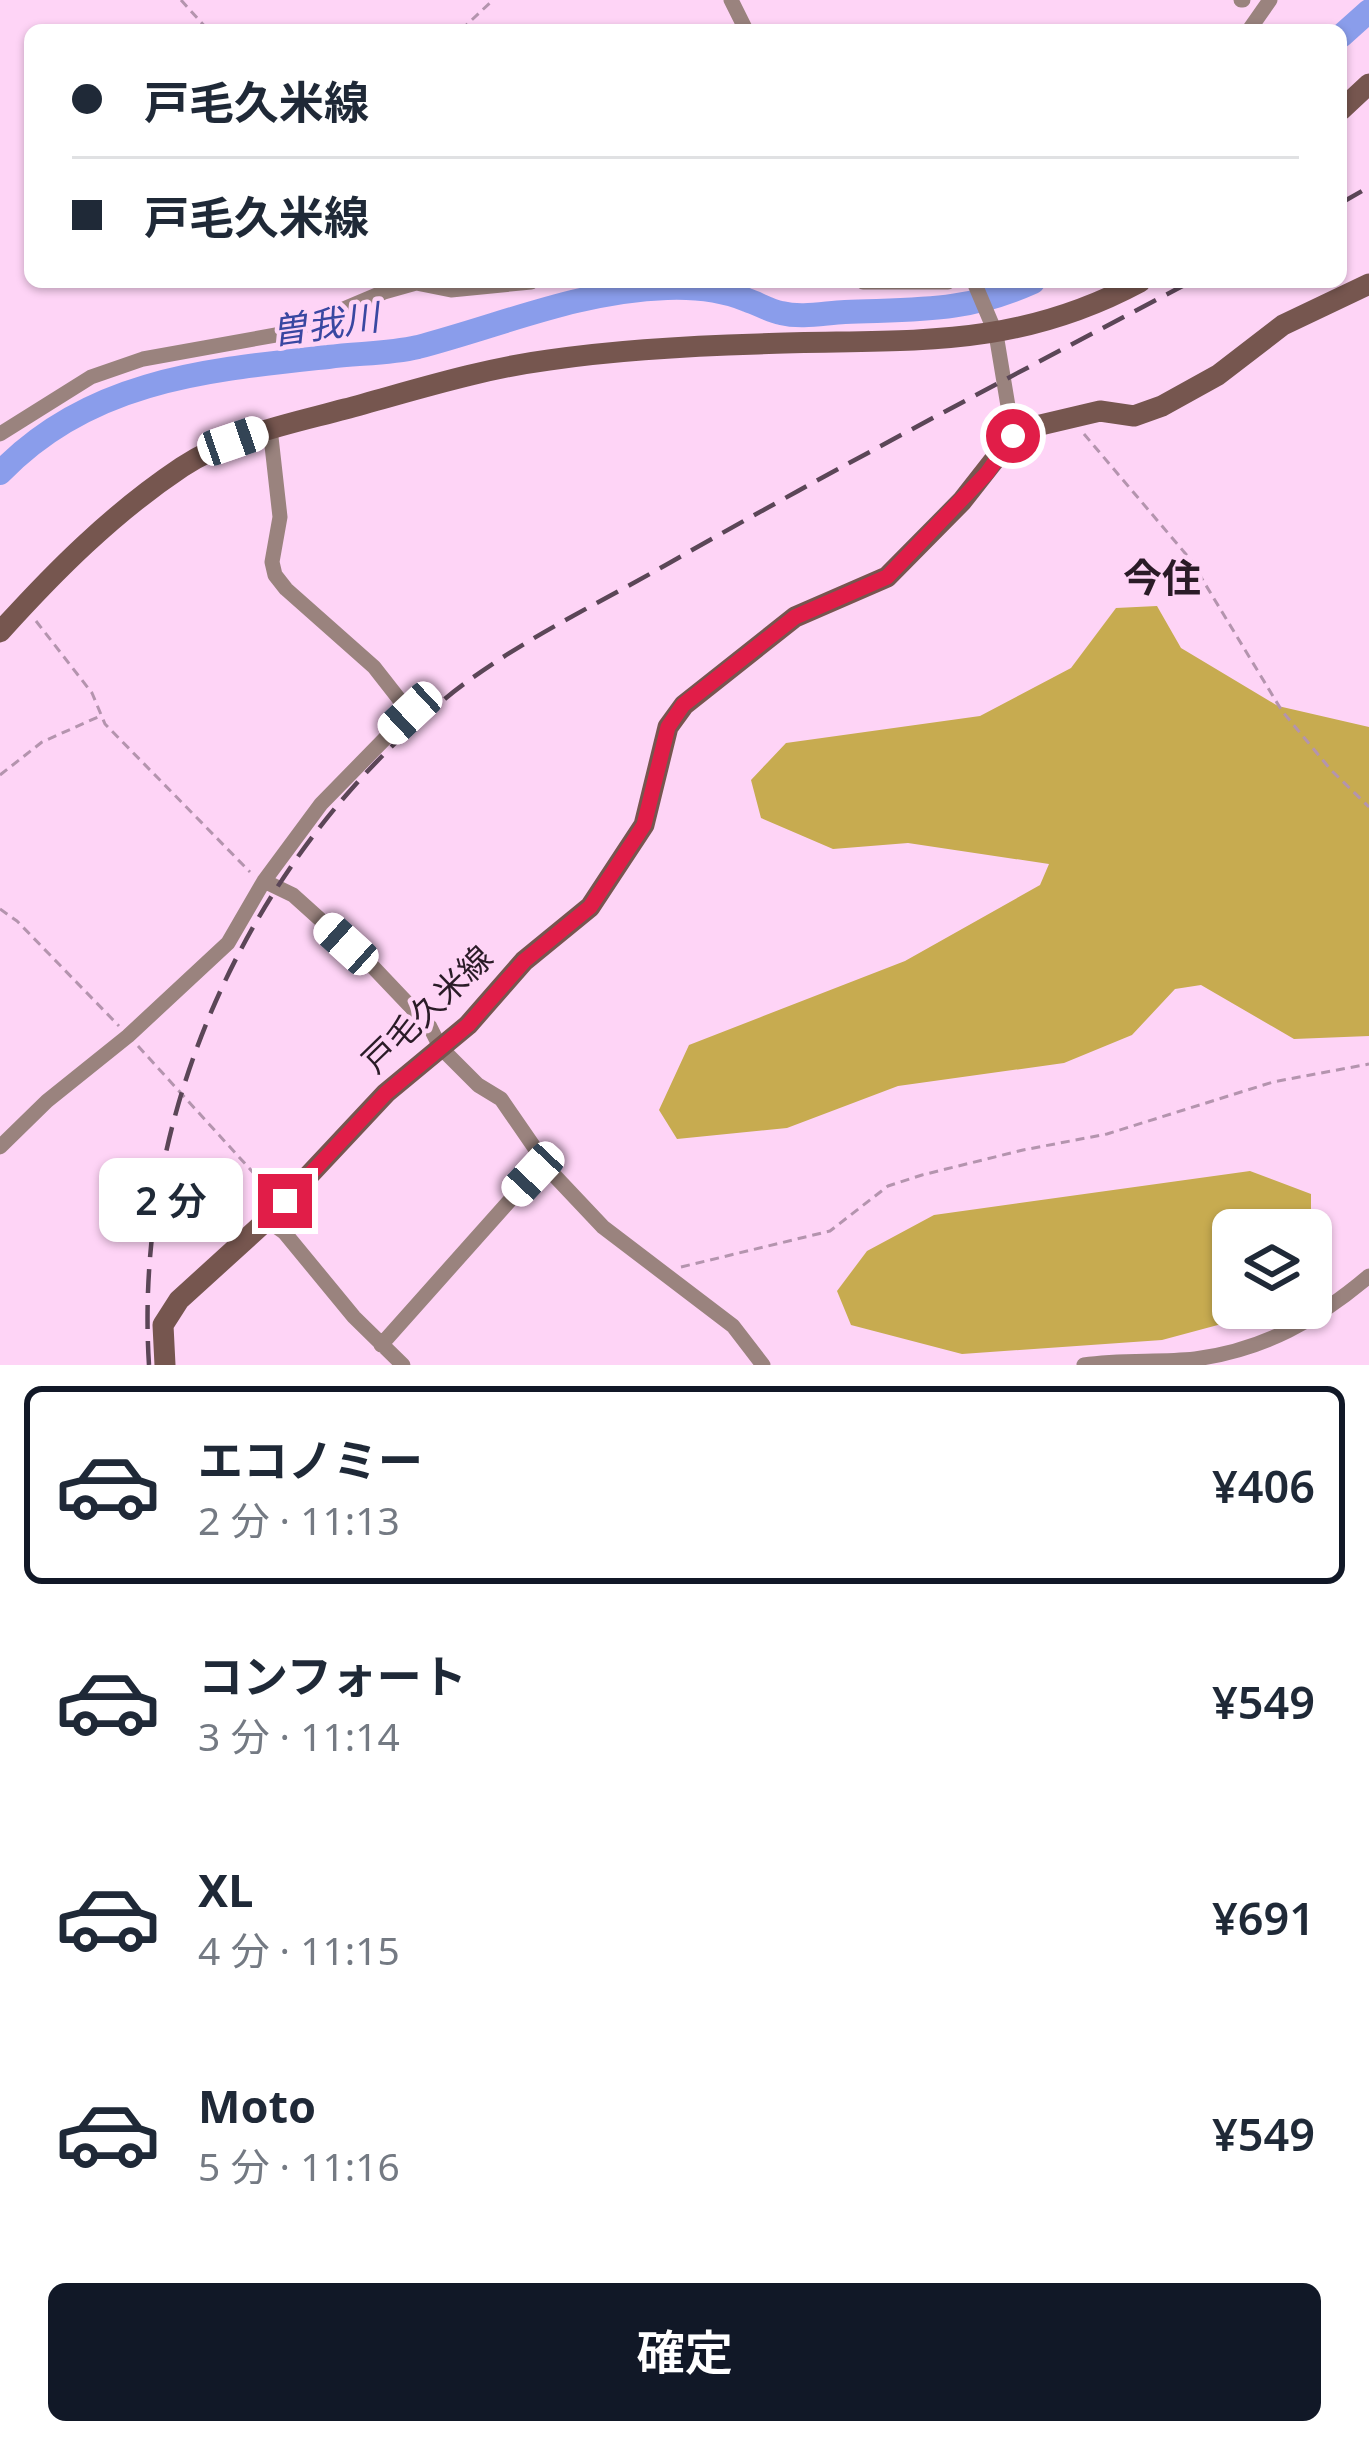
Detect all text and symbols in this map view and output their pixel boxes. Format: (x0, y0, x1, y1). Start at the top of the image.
text: 戸毛久米線 (144, 71, 369, 132)
text: 戸毛久米線 (144, 186, 369, 247)
water label: 曽我川 (268, 291, 386, 355)
route start (986, 409, 1040, 463)
car (193, 412, 273, 470)
district label: 今住 (1123, 550, 1201, 603)
car (371, 675, 449, 751)
car (307, 907, 385, 981)
street label: 戸毛久米線 (352, 935, 502, 1082)
car (495, 1135, 571, 1213)
callout: 2 分 (99, 1159, 243, 1243)
text: 2 分 (135, 1173, 207, 1226)
route end (258, 1174, 312, 1228)
map controls (1212, 1209, 1332, 1329)
button: layers (1212, 1209, 1332, 1329)
text: エコノミー (198, 1429, 423, 1490)
icon: car (54, 1431, 162, 1539)
text: ¥406 (1212, 1455, 1315, 1516)
text: 2 分 · 11:13 (198, 1493, 400, 1546)
text: コンフォート (198, 1645, 467, 1706)
icon: car (54, 1647, 162, 1755)
text: ¥549 (1212, 1671, 1315, 1732)
text: 3 分 · 11:14 (198, 1709, 400, 1762)
text: XL (198, 1859, 253, 1920)
icon: car (54, 1863, 162, 1971)
text: ¥691 (1212, 1887, 1315, 1948)
text: 4 分 · 11:15 (198, 1923, 400, 1976)
text: Moto (198, 2075, 316, 2136)
icon: car (54, 2079, 162, 2187)
text: ¥549 (1212, 2103, 1315, 2164)
text: 5 分 · 11:16 (198, 2139, 400, 2192)
button: 確定 (48, 2283, 1321, 2421)

